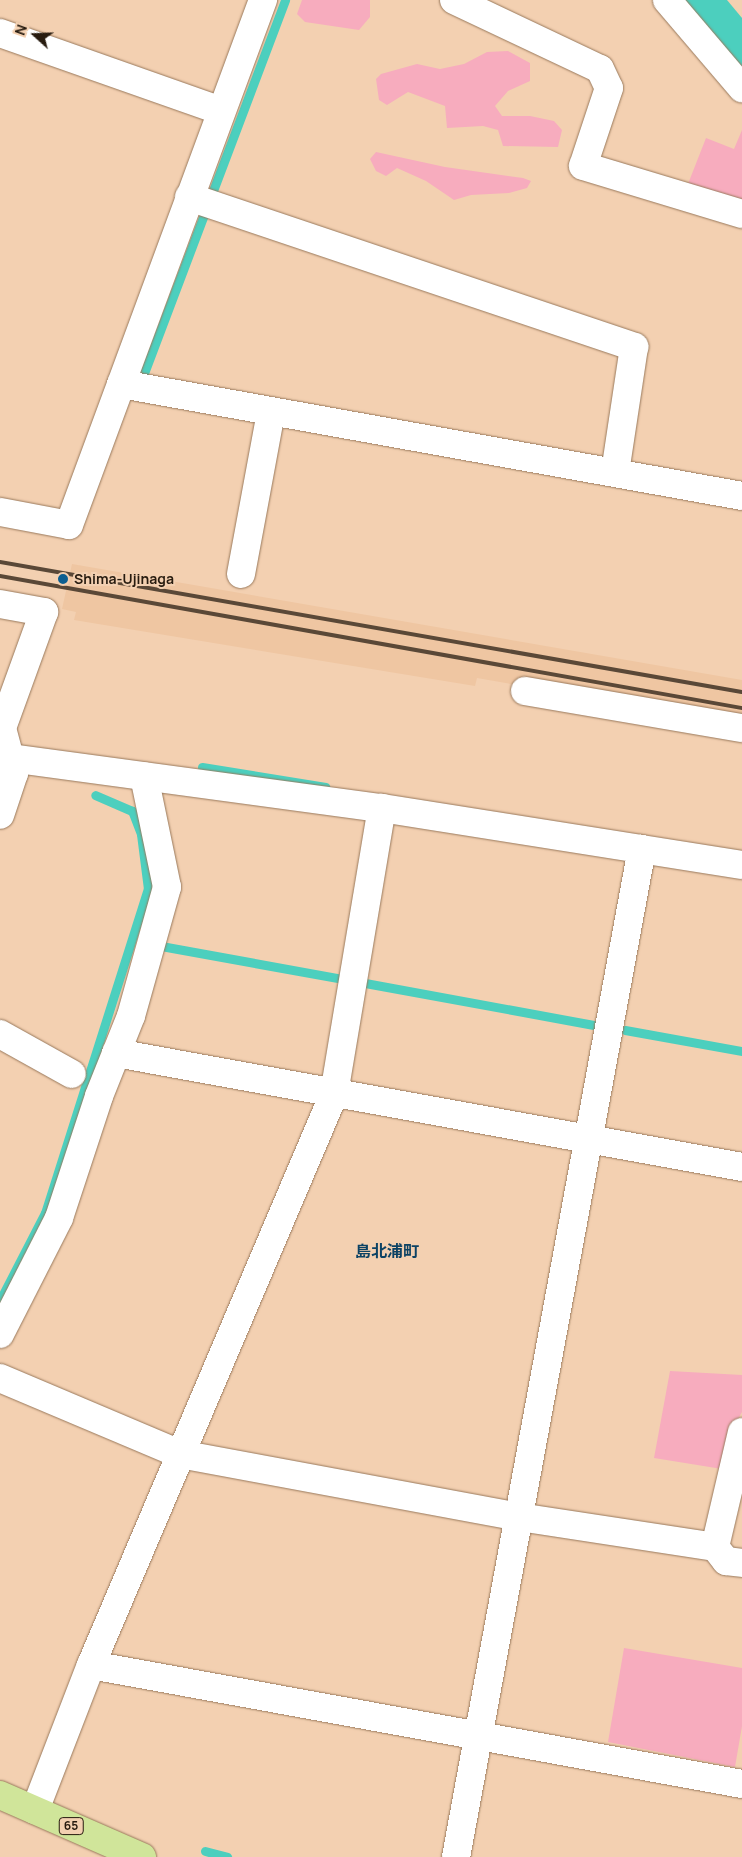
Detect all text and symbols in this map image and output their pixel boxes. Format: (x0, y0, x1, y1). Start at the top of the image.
north arrow (10, 10, 60, 60)
text: N (10, 22, 31, 38)
place label: Shima-Ujinaga (74, 571, 174, 587)
marker: Shima-Ujinaga (56, 572, 70, 586)
district label: 島北浦町 (355, 1241, 419, 1261)
road number: 65 (58, 1816, 84, 1835)

